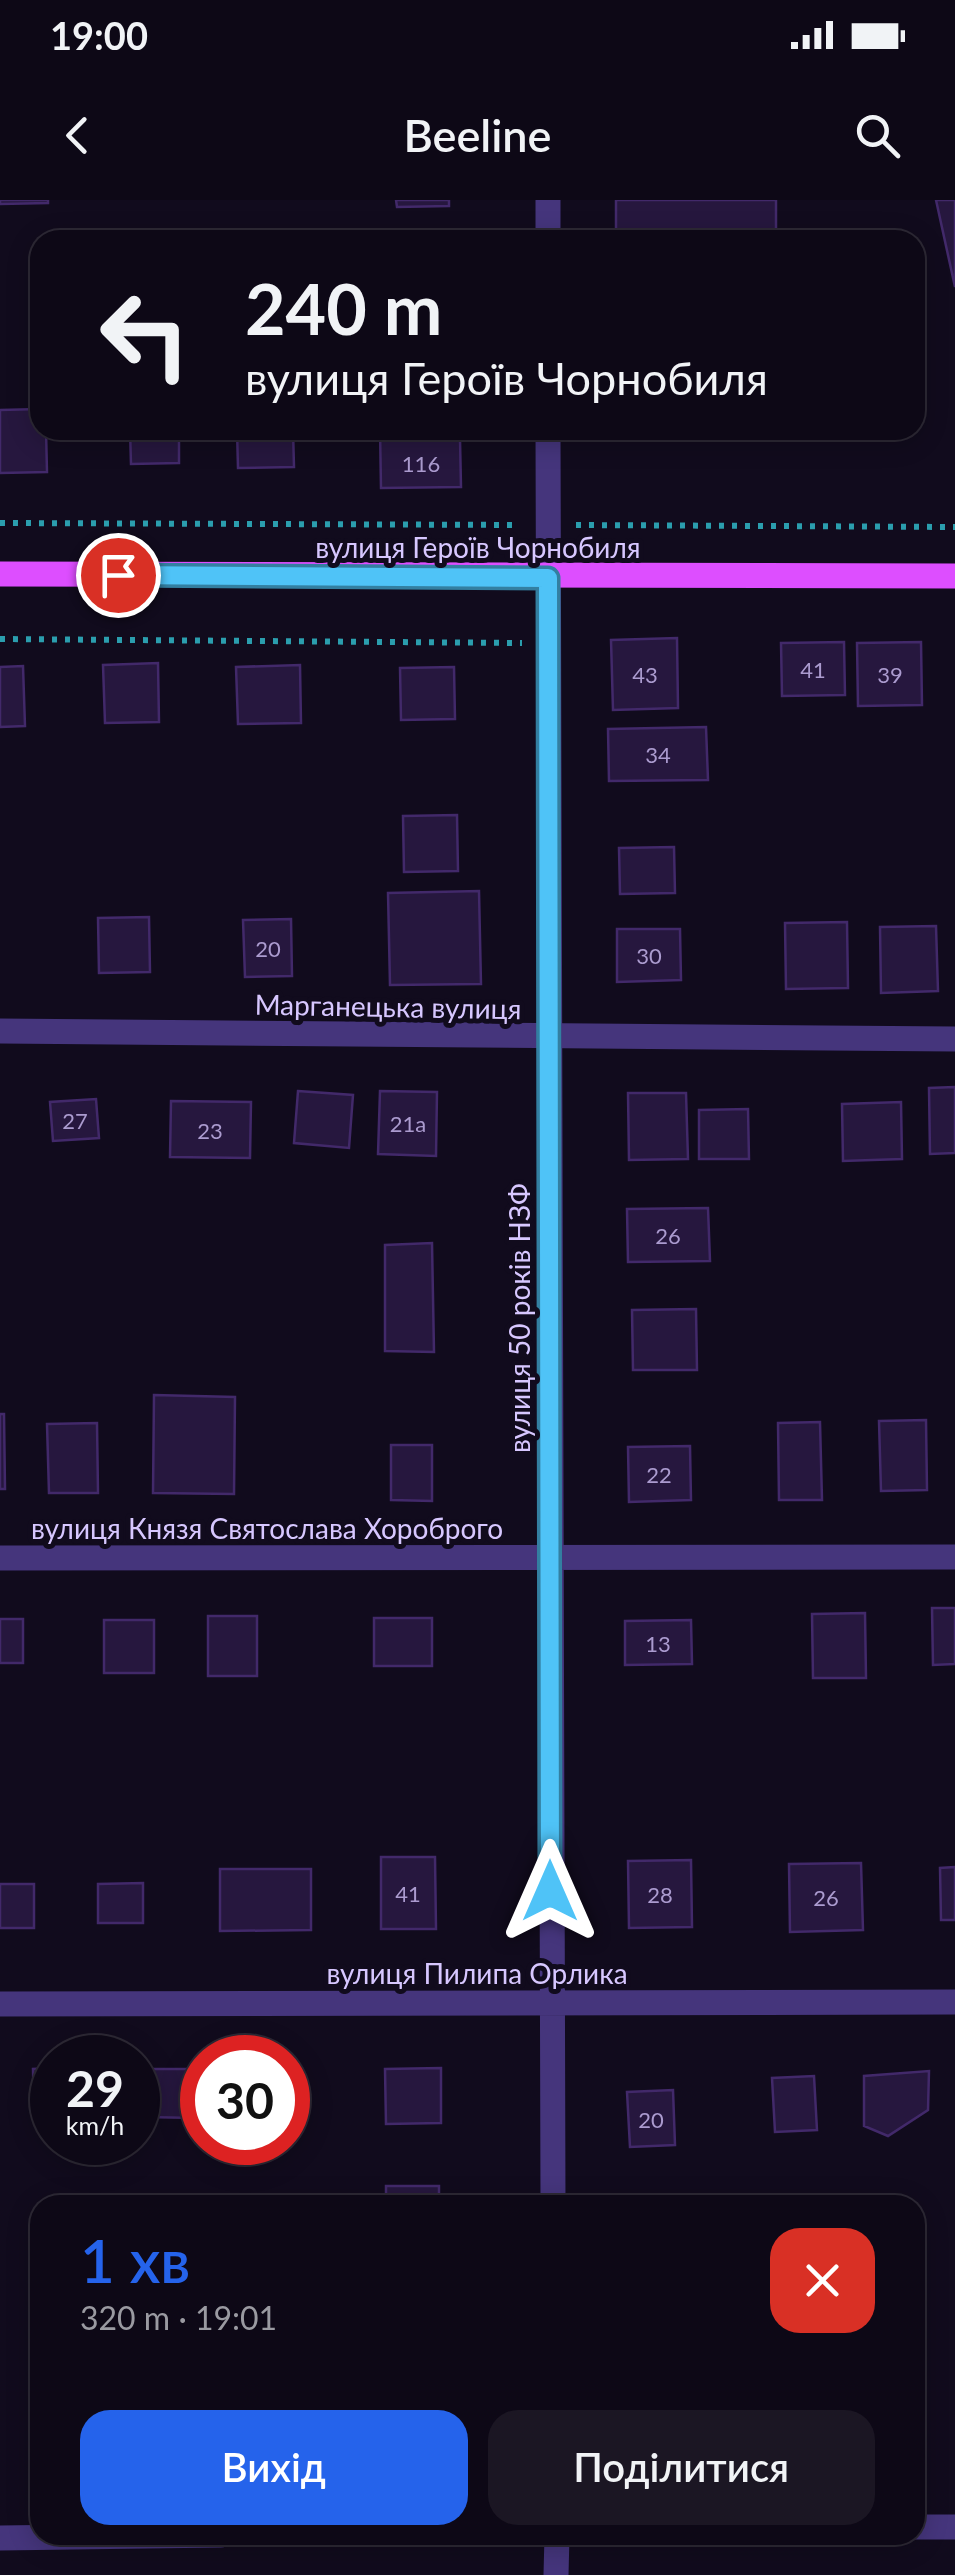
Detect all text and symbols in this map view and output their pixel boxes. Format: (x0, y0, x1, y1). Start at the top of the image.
text: 19:00 (50, 12, 148, 58)
icon: back (50, 108, 105, 163)
text: Beeline (403, 108, 552, 162)
icon: search (850, 108, 905, 163)
text: 240 m (245, 266, 442, 350)
icon: left (80, 270, 210, 400)
text: вулиця Героїв Чорнобиля (245, 351, 768, 405)
house number: 116 (402, 450, 440, 477)
street label: вулиця Героїв Чорнобиля (315, 530, 641, 564)
pin (76, 533, 161, 618)
icon: arrive (91, 548, 146, 603)
house number: 41 (800, 656, 826, 683)
house number: 43 (632, 661, 658, 688)
house number: 39 (877, 661, 903, 688)
house number: 34 (645, 741, 671, 768)
house number: 20 (255, 935, 281, 962)
house number: 30 (636, 942, 662, 969)
street label: Марганецька вулиця (254, 987, 522, 1025)
house number: 27 (62, 1107, 88, 1134)
house number: 21а (390, 1110, 426, 1137)
house number: 23 (197, 1117, 223, 1144)
street label: вулиця 50 років НЗФ (502, 1183, 536, 1453)
house number: 26 (655, 1222, 681, 1249)
house number: 22 (646, 1461, 672, 1488)
street label: вулиця Князя Святослава Хороброго (31, 1511, 503, 1545)
house number: 13 (645, 1630, 671, 1657)
position arrow (498, 1839, 602, 1943)
house number: 41 (395, 1880, 421, 1907)
house number: 28 (647, 1881, 673, 1908)
house number: 26 (813, 1884, 839, 1911)
street label: вулиця Пилипа Орлика (326, 1956, 628, 1990)
speed limit sign: 30 (180, 2035, 310, 2165)
text: 29 (66, 2058, 124, 2118)
house number: 20 (638, 2106, 664, 2133)
text: km/h (66, 2110, 124, 2140)
text: 1 хв (80, 2224, 190, 2296)
button: close (770, 2228, 875, 2333)
text: 320 m · 19:01 (80, 2298, 277, 2337)
button: Вихід (80, 2410, 468, 2525)
button: Поділитися (488, 2410, 875, 2525)

